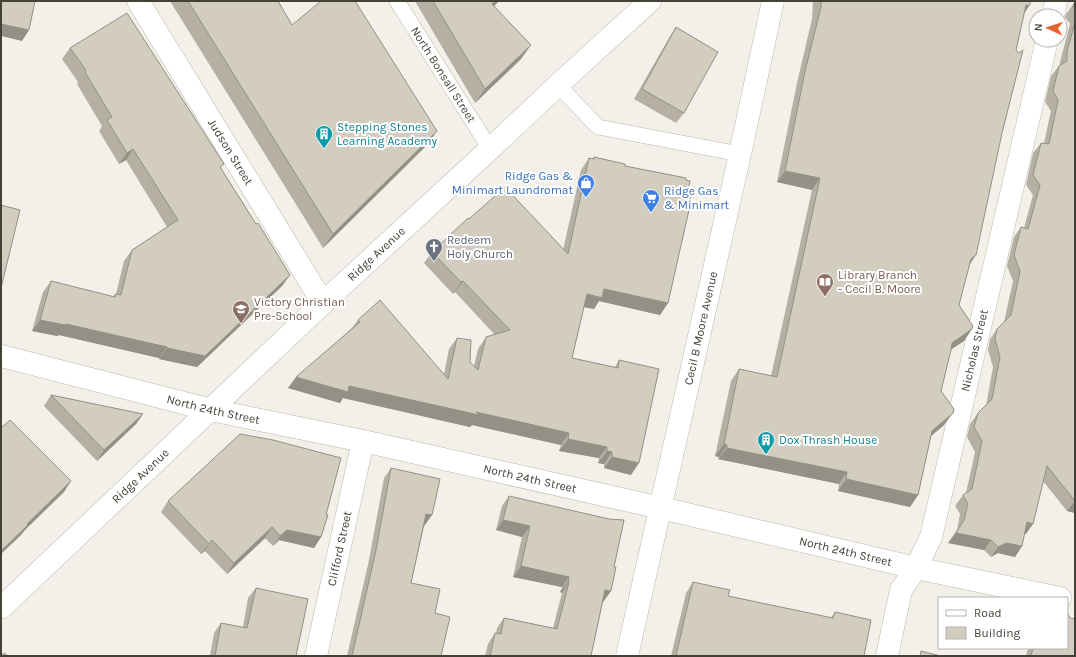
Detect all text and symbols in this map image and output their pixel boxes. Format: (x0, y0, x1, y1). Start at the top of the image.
north arrow (1028, 8, 1068, 48)
text: N (1032, 23, 1045, 32)
street label: North Bonsall Street (408, 24, 479, 126)
street label: Judson Street (205, 116, 256, 188)
place label: Stepping Stones Learning Academy (337, 120, 438, 148)
building icon: Stepping Stones Learning Academy (314, 124, 334, 149)
place label: Ridge Gas & Minimart Laundromat (452, 169, 573, 197)
shop icon: Ridge Gas & Minimart Laundromat (576, 173, 596, 198)
place label: Ridge Gas & Minimart (664, 184, 730, 212)
supermarket icon: Ridge Gas & Minimart (641, 188, 661, 213)
street label: Ridge Avenue (345, 224, 408, 284)
place label: Redeem Holy Church (447, 233, 513, 261)
church icon: Redeem Holy Church (424, 237, 444, 262)
place label: Library Branch - Cecil B. Moore (838, 268, 921, 296)
street label: Cecil B Moore Avenue (681, 270, 720, 386)
library icon: Library Branch - Cecil B. Moore (815, 272, 835, 297)
place label: Victory Christian Pre-School (254, 295, 345, 323)
school or university icon: Victory Christian Pre-School (231, 299, 251, 324)
street label: Nicholas Street (958, 308, 991, 393)
street label: North 24th Street (165, 392, 262, 427)
building icon: Dox Thrash House (756, 430, 776, 455)
place label: Dox Thrash House (779, 433, 877, 447)
street label: Ridge Avenue (109, 446, 172, 506)
street label: North 24th Street (482, 461, 578, 496)
street label: Clifford Street (324, 509, 355, 587)
street label: North 24th Street (798, 534, 894, 569)
legend (938, 597, 1068, 649)
text: Road (974, 606, 1002, 620)
text: Building (974, 626, 1021, 640)

